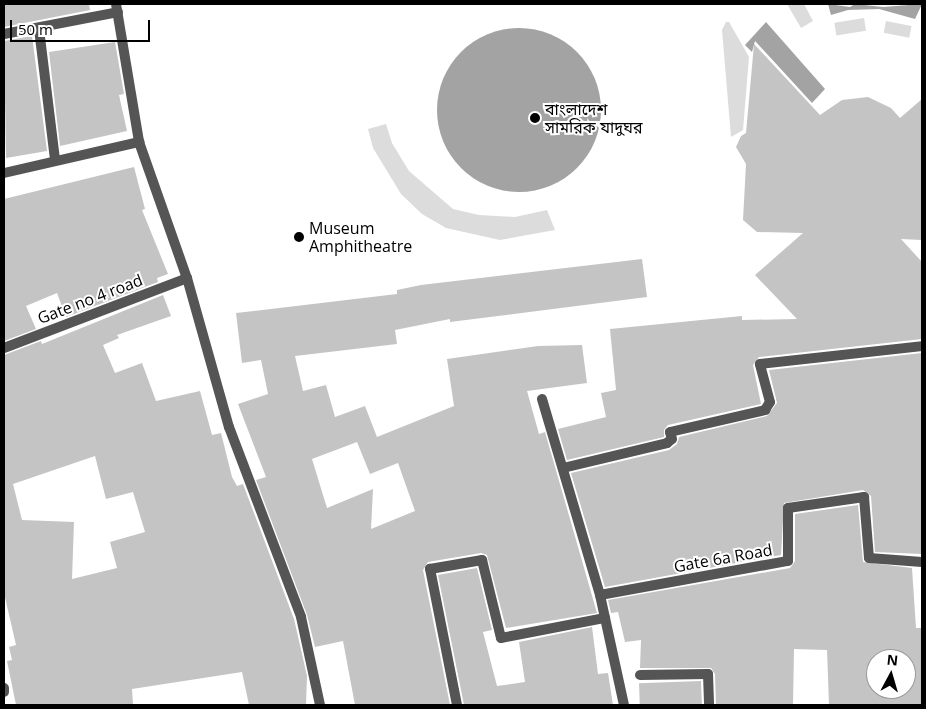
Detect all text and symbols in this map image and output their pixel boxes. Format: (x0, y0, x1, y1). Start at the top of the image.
scale bar (12, 10, 152, 42)
text: 50 m (18, 19, 53, 39)
place label: বাংলাদেশ সামরিক যাদুঘর (545, 99, 642, 137)
marker: বাংলাদেশ সামরিক যাদুঘর (529, 112, 541, 124)
place label: Museum Amphitheatre (309, 218, 412, 256)
marker: Museum Amphitheatre (293, 231, 305, 243)
street label: Gate no 4 road (35, 270, 145, 328)
street label: Gate 6a Road (672, 540, 774, 576)
north arrow (866, 649, 916, 699)
text: N (886, 650, 899, 670)

